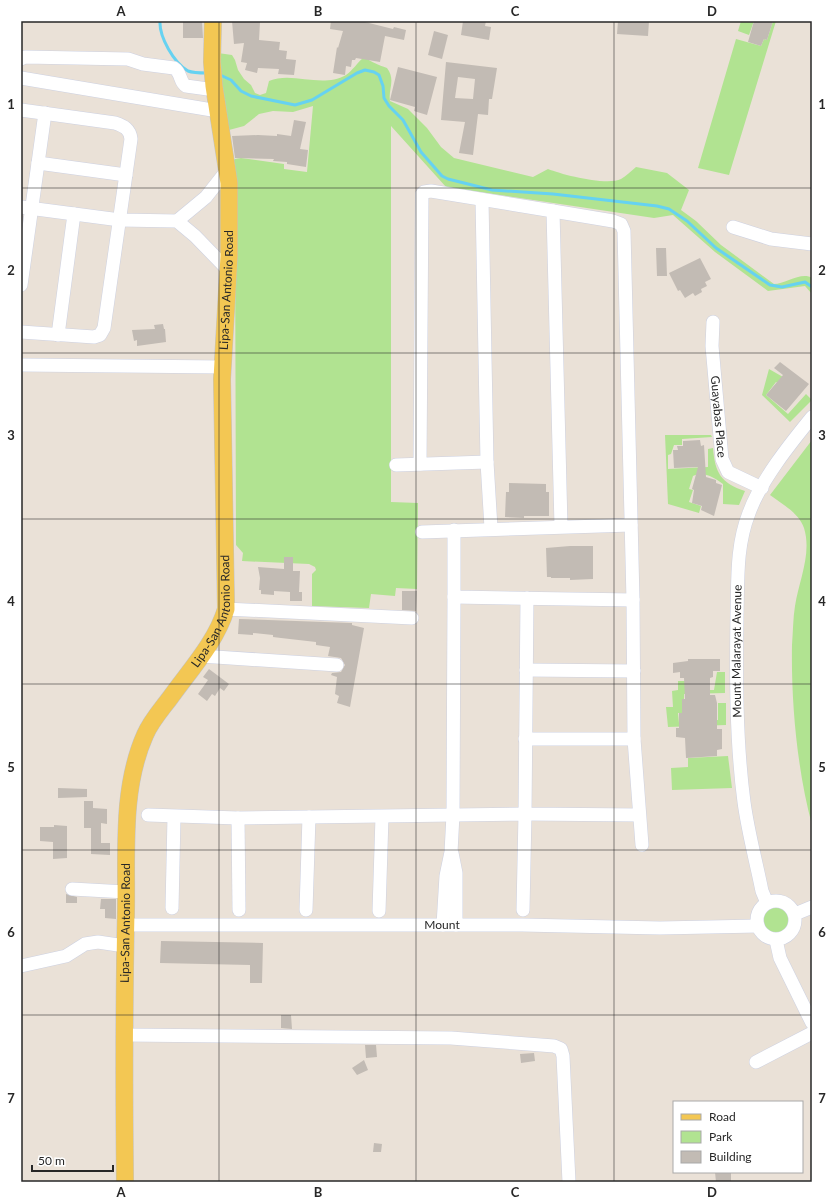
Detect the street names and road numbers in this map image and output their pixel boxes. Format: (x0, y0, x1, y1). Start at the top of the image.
street label: Lipa-San Antonio Road (216, 230, 236, 350)
street label: Guayabas Place (708, 375, 730, 458)
street label: Lipa-San Antonio Road (188, 555, 233, 670)
street label: Mount Malarayat Avenue (729, 584, 745, 718)
street label: Lipa-San Antonio Road (117, 863, 133, 983)
street label: Mount (424, 917, 460, 932)

